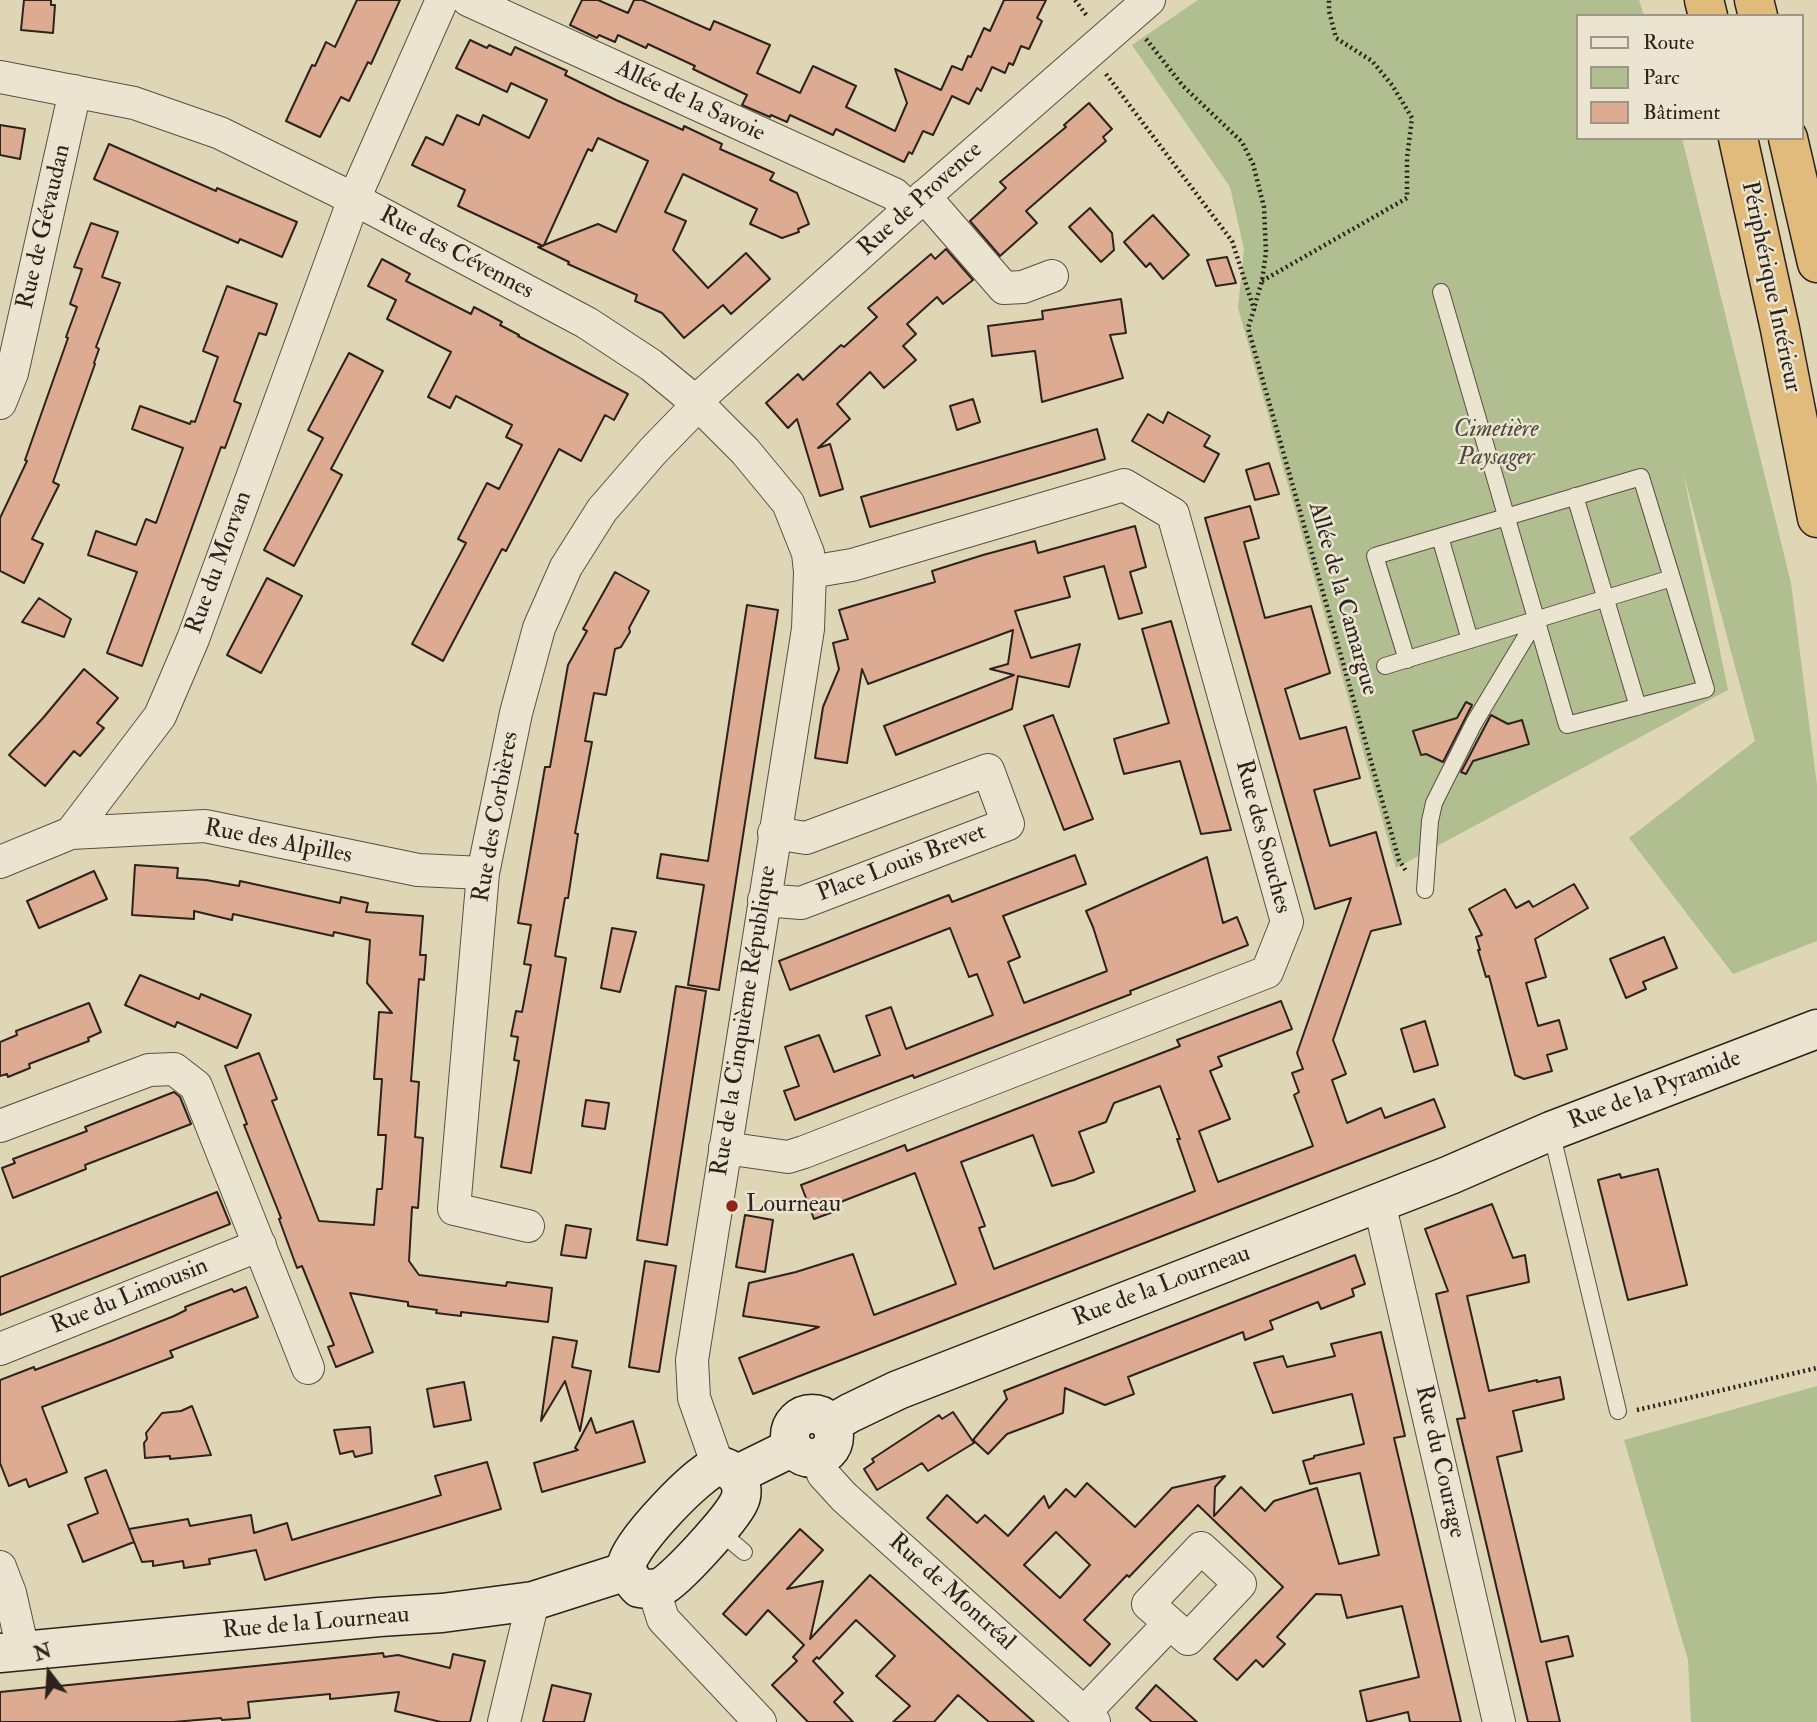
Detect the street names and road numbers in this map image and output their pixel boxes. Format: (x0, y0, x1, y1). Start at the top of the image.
street label: Allée de la Savoie (611, 55, 769, 149)
street label: Rue de Provence (853, 137, 989, 263)
street label: Rue de Gévaudan (12, 142, 78, 312)
street label: Périphérique Intérieur (1734, 179, 1806, 395)
street label: Rue des Cévennes (374, 201, 538, 307)
street label: Rue du Morvan (181, 488, 259, 638)
street label: Allée de la Camargue (1301, 499, 1383, 699)
street label: Rue des Corbières (468, 729, 526, 905)
street label: Rue des Souches (1228, 757, 1296, 917)
street label: Rue des Alpilles (202, 815, 354, 871)
street label: Place Louis Brevet (814, 819, 990, 909)
street label: Rue de la Cinquième République (706, 864, 784, 1178)
street label: Rue de la Pyramide (1565, 1045, 1745, 1137)
street label: Rue de la Lourneau (1069, 1240, 1255, 1334)
street label: Rue du Limousin (47, 1252, 213, 1342)
street label: Rue du Courage (1407, 1383, 1471, 1541)
street label: Rue de Montréal (882, 1529, 1020, 1657)
street label: Rue de la Lourneau (221, 1601, 411, 1647)

